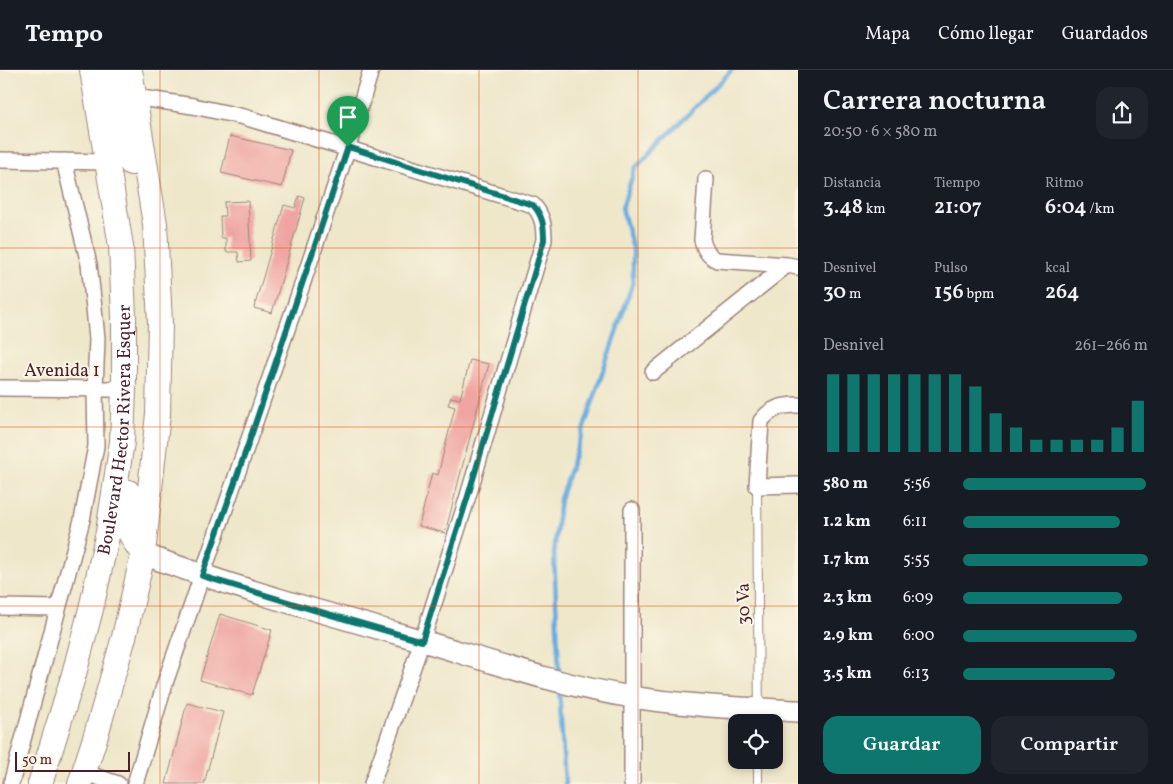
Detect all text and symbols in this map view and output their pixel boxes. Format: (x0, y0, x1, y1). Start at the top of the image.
text: Tempo (25, 18, 103, 52)
text: Mapa (865, 22, 910, 47)
text: Cómo llegar (938, 22, 1034, 47)
text: Guardados (1062, 22, 1148, 47)
text: Carrera nocturna (823, 82, 1046, 121)
button: share (1096, 87, 1148, 139)
pin (327, 96, 369, 147)
icon: arrive (334, 103, 362, 131)
text: 20:50 · 6 × 580 m (823, 121, 937, 143)
text: Distancia (823, 174, 881, 193)
text: Tiempo (934, 174, 980, 193)
text: Ritmo (1045, 174, 1084, 193)
text: 3.48 (823, 193, 863, 222)
text: 21:07 (934, 193, 982, 222)
text: 6:04 (1045, 193, 1087, 222)
text: km (863, 200, 886, 219)
text: /km (1087, 200, 1115, 219)
text: Desnivel (823, 259, 877, 278)
text: Pulso (934, 259, 968, 278)
text: kcal (1045, 259, 1070, 278)
text: 30 (823, 278, 846, 307)
text: 156 (934, 278, 964, 307)
text: 264 (1045, 278, 1079, 307)
text: m (846, 285, 861, 304)
text: bpm (964, 285, 994, 304)
street label: Boulevard Hector Rivera Esquer (92, 303, 138, 558)
text: Desnivel (823, 335, 884, 357)
text: 261–266 m (1074, 335, 1148, 357)
street label: Avenida 1 (24, 359, 100, 384)
text: 580 m (823, 473, 868, 495)
text: 5:56 (903, 473, 930, 495)
text: 1.2 km (823, 511, 871, 533)
text: 6:11 (903, 511, 927, 533)
text: 1.7 km (823, 549, 870, 571)
text: 5:55 (903, 549, 930, 571)
street label: 30 Va (732, 583, 757, 625)
text: 2.3 km (823, 587, 872, 609)
text: 6:09 (903, 587, 933, 609)
text: 2.9 km (823, 625, 873, 647)
text: 6:00 (903, 625, 934, 647)
text: 3.5 km (823, 663, 872, 685)
text: 6:13 (903, 663, 929, 685)
map controls (728, 714, 783, 769)
button: locate (728, 714, 783, 769)
button: Guardar (823, 716, 981, 774)
button: Compartir (991, 716, 1148, 774)
scale bar (15, 749, 130, 772)
text: 50 m (22, 751, 52, 770)

